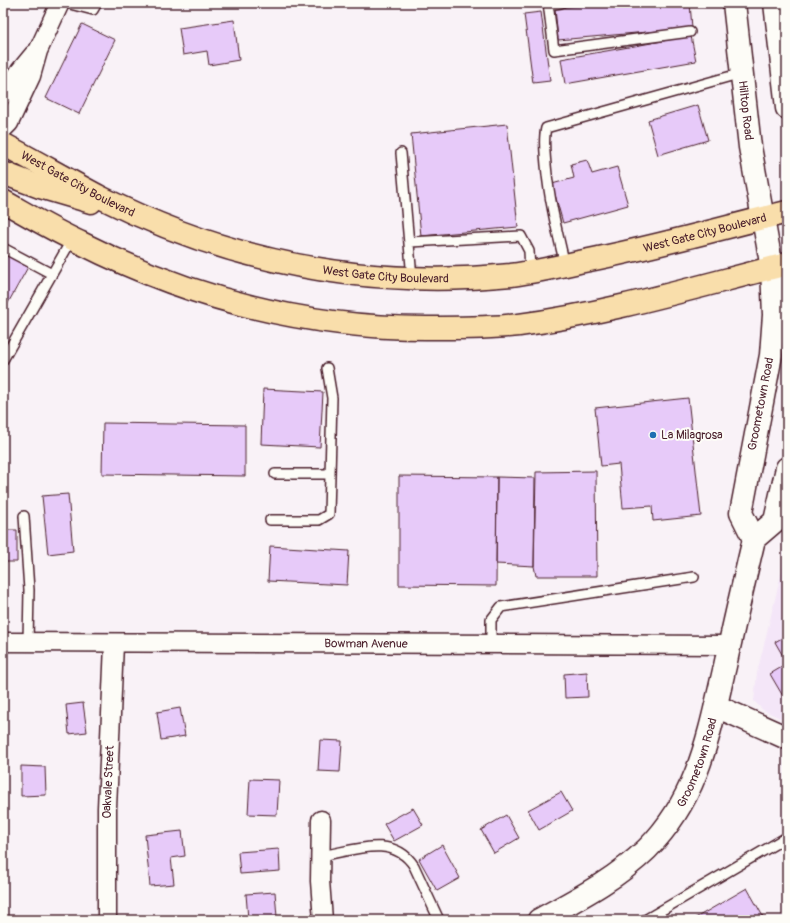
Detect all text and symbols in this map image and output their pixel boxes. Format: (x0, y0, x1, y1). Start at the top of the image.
street label: Hilltop Road (735, 80, 757, 141)
street label: West Gate City Boulevard (18, 148, 137, 220)
street label: West Gate City Boulevard (642, 210, 768, 256)
street label: West Gate City Boulevard (322, 262, 449, 286)
street label: Groometown Road (745, 356, 777, 452)
place label: La Milagrosa (661, 428, 723, 443)
marker: La Milagrosa (648, 430, 658, 440)
street label: Bowman Avenue (324, 636, 408, 651)
street label: Groometown Road (673, 716, 720, 810)
street label: Oakvale Street (100, 745, 117, 819)

